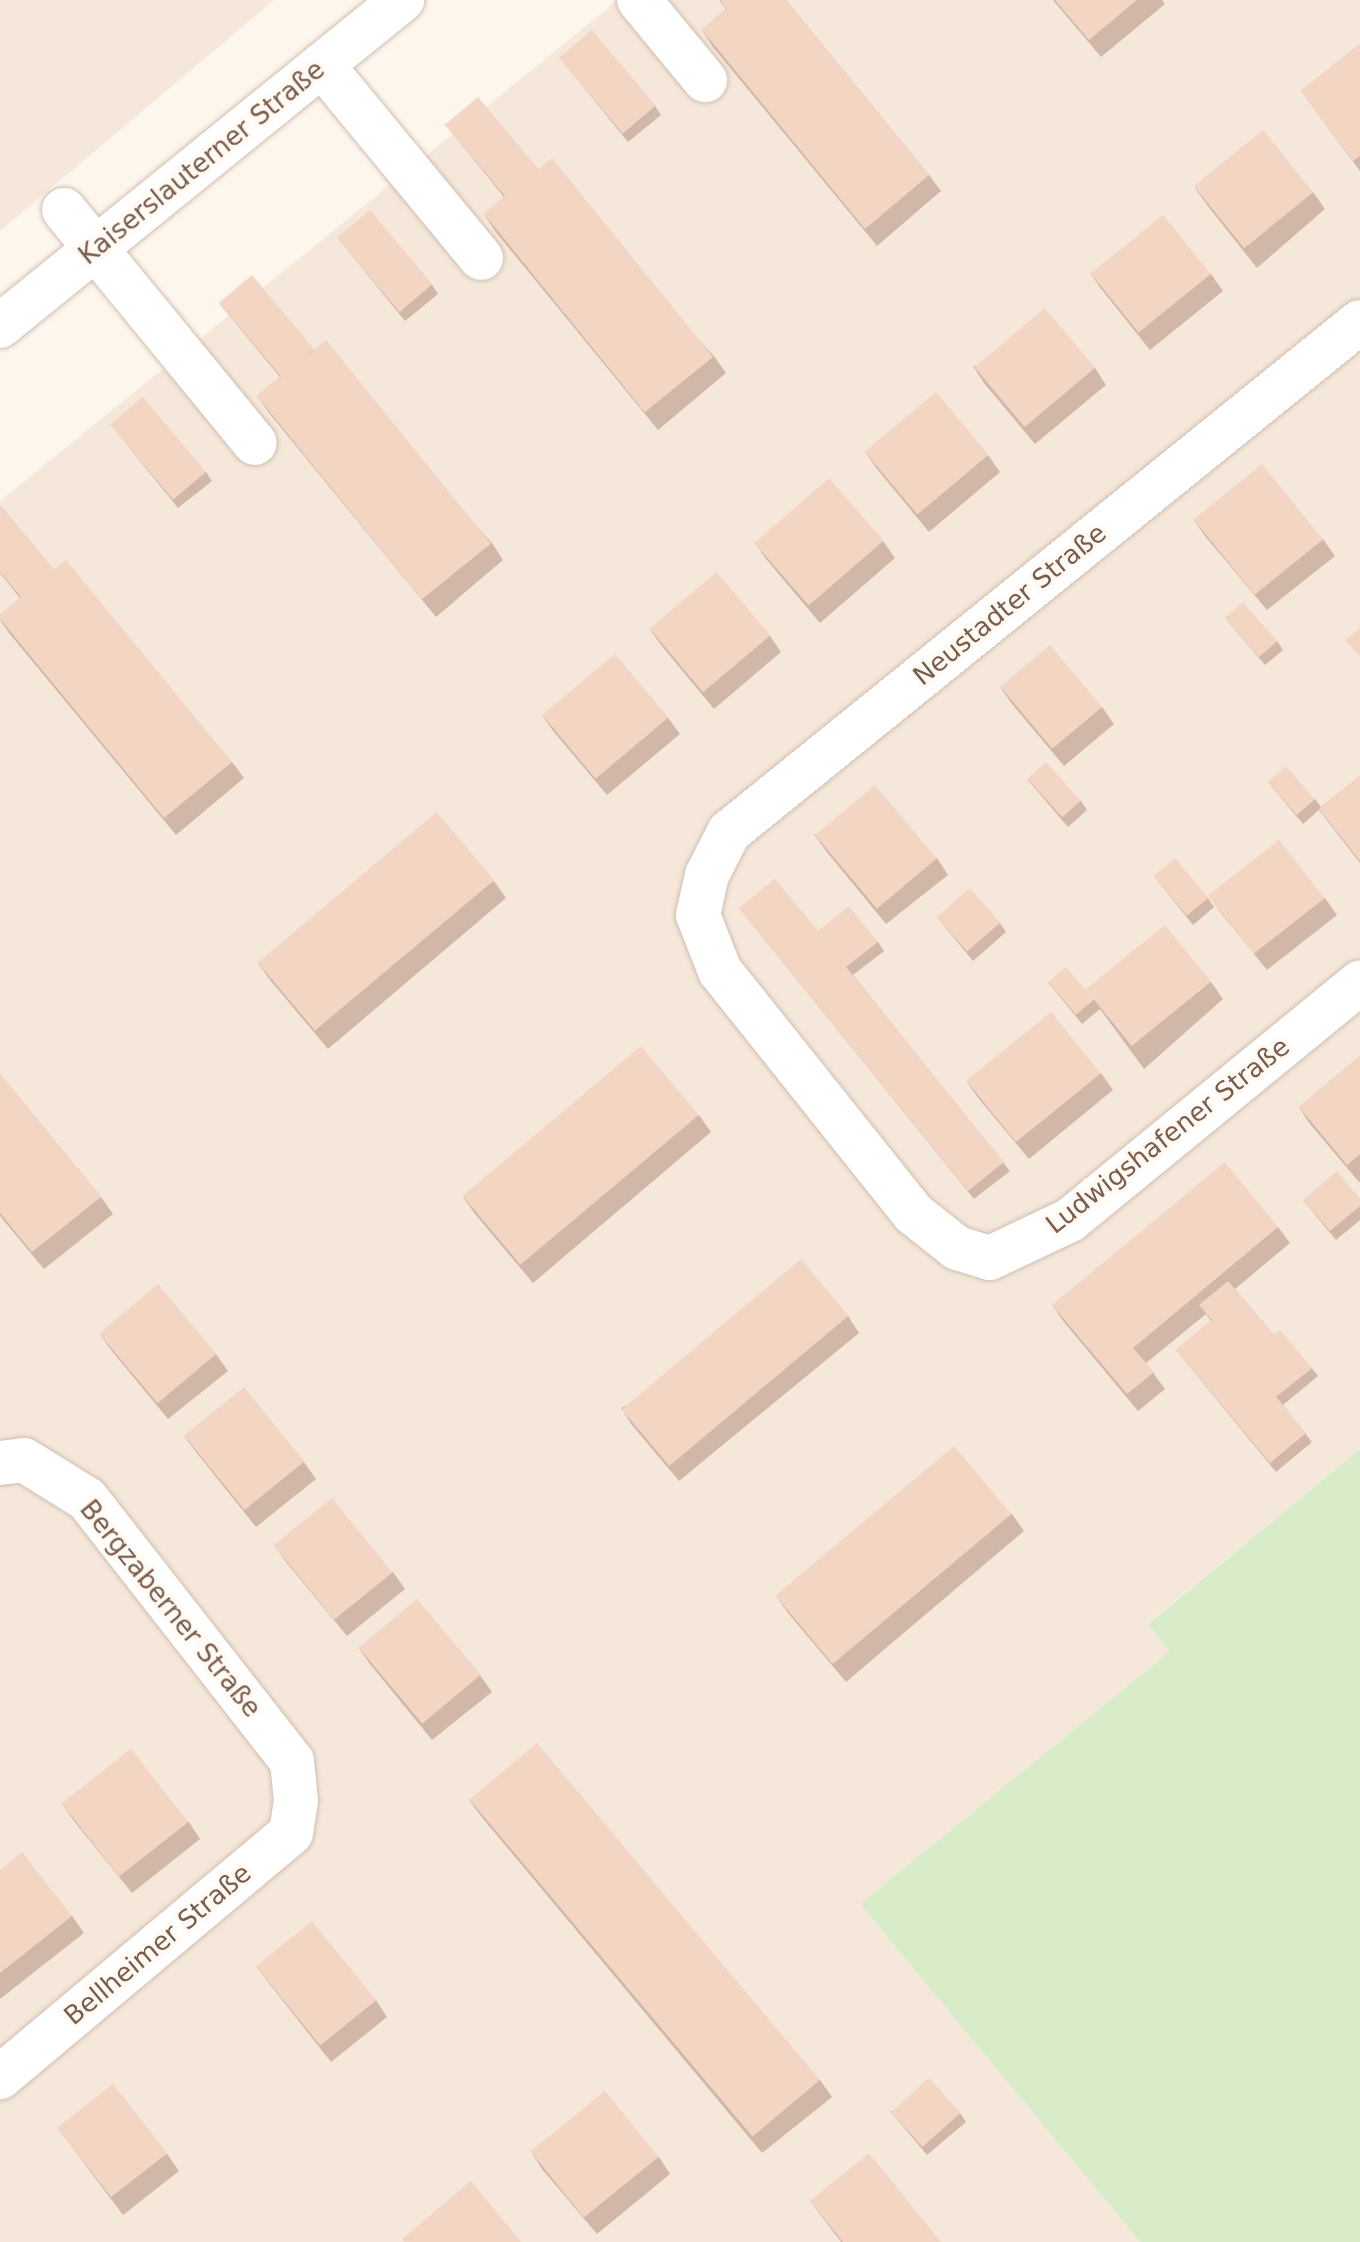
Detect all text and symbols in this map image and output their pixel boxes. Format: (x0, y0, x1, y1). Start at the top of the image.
street label: Kaiserslauterner Straße (73, 54, 331, 272)
street label: Neustadter Straße (907, 518, 1113, 692)
street label: Ludwigshafener Straße (1040, 1031, 1296, 1241)
street label: Bergzaberner Straße (73, 1494, 267, 1724)
street label: Bellheimer Straße (58, 1858, 258, 2032)

